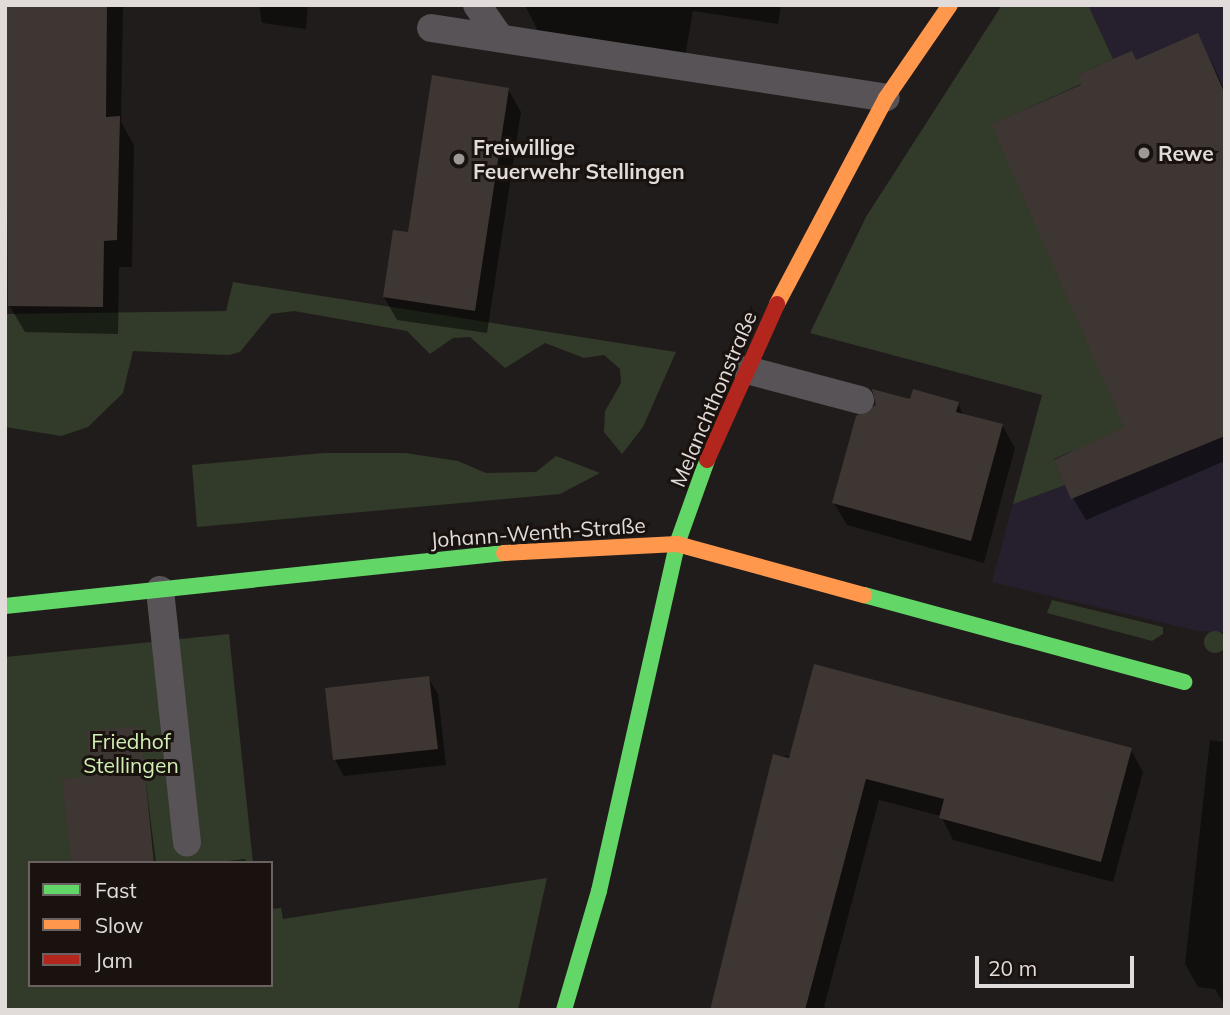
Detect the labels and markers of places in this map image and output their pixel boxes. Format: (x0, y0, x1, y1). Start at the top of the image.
place label: Freiwillige Feuerwehr Stellingen (473, 134, 685, 184)
place label: Rewe (1158, 140, 1214, 166)
marker: Rewe (1136, 145, 1152, 161)
marker: Freiwillige Feuerwehr Stellingen (451, 151, 467, 167)

